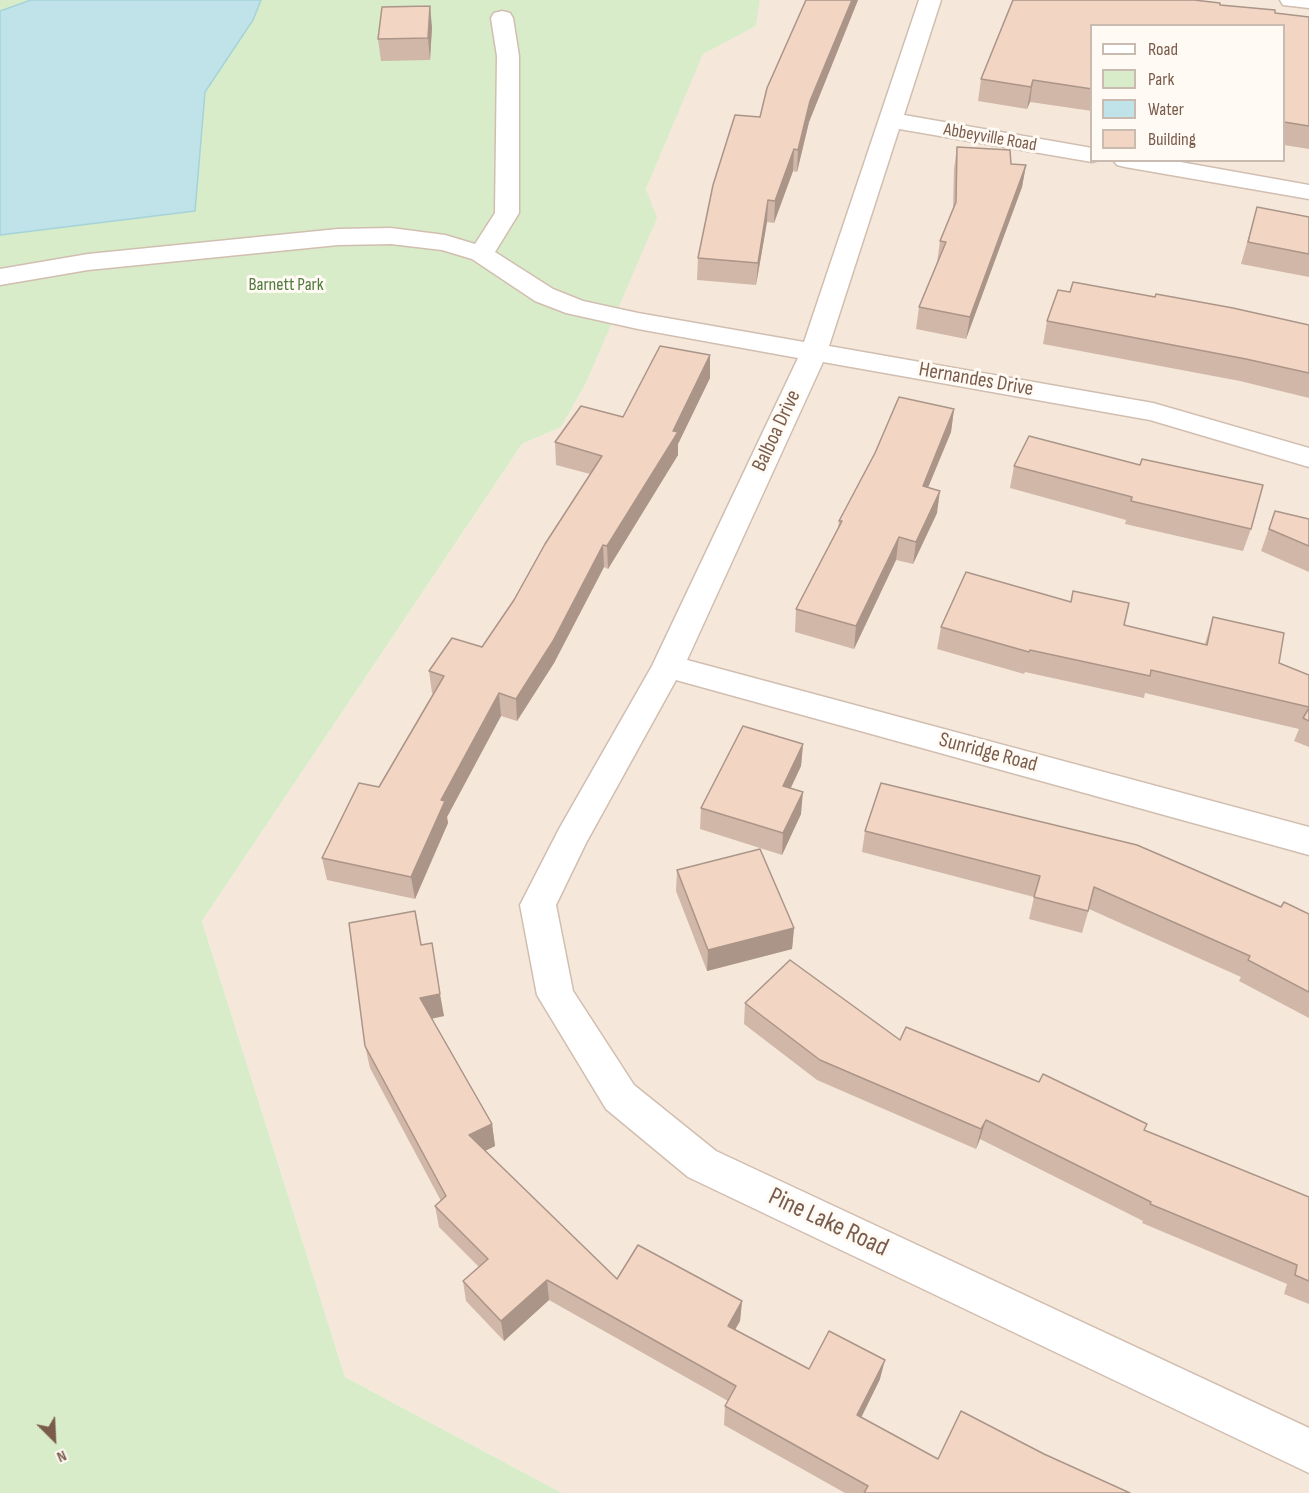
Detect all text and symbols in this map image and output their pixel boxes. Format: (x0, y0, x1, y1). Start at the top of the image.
legend (1090, 24, 1285, 162)
text: Road (1148, 39, 1178, 60)
text: Park (1148, 69, 1174, 90)
text: Water (1148, 99, 1184, 120)
street label: Abbeyville Road (942, 119, 1038, 157)
text: Building (1148, 129, 1196, 150)
park label: Barnett Park (248, 274, 324, 296)
street label: Hernandes Drive (917, 358, 1035, 402)
street label: Balboa Drive (747, 386, 807, 476)
street label: Sunridge Road (936, 728, 1040, 778)
street label: Pine Lake Road (763, 1182, 893, 1264)
north arrow (24, 1409, 84, 1469)
text: N (54, 1445, 69, 1466)

